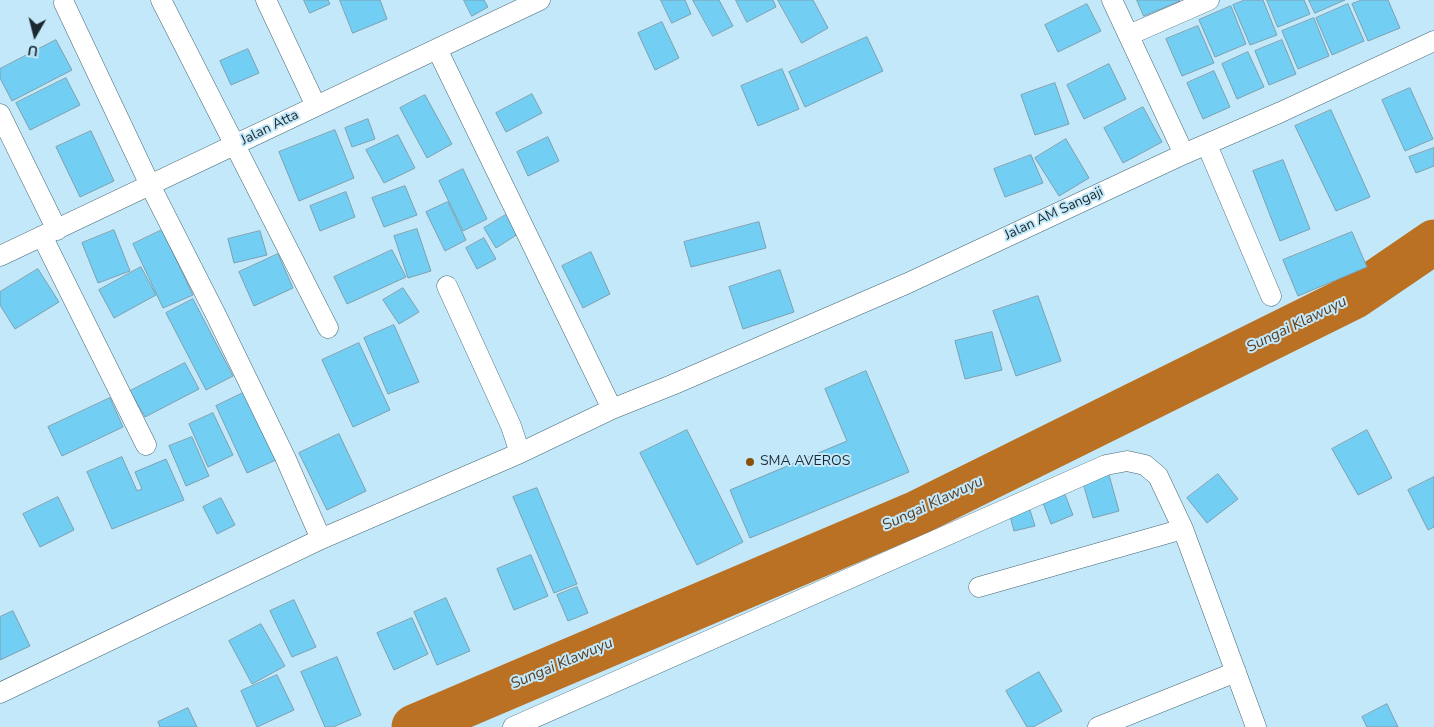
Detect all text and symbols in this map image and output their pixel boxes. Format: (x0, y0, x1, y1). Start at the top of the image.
north arrow (10, 10, 60, 60)
text: U (26, 40, 39, 60)
street label: Jalan Atta (238, 107, 302, 149)
street label: Jalan AM Sangaji (1002, 184, 1106, 244)
water label: Sungai Klawuyu (1244, 293, 1350, 357)
place label: SMA AVEROS (760, 454, 850, 470)
marker: SMA AVEROS (744, 456, 756, 468)
water label: Sungai Klawuyu (880, 473, 986, 535)
water label: Sungai Klawuyu (508, 634, 616, 694)

